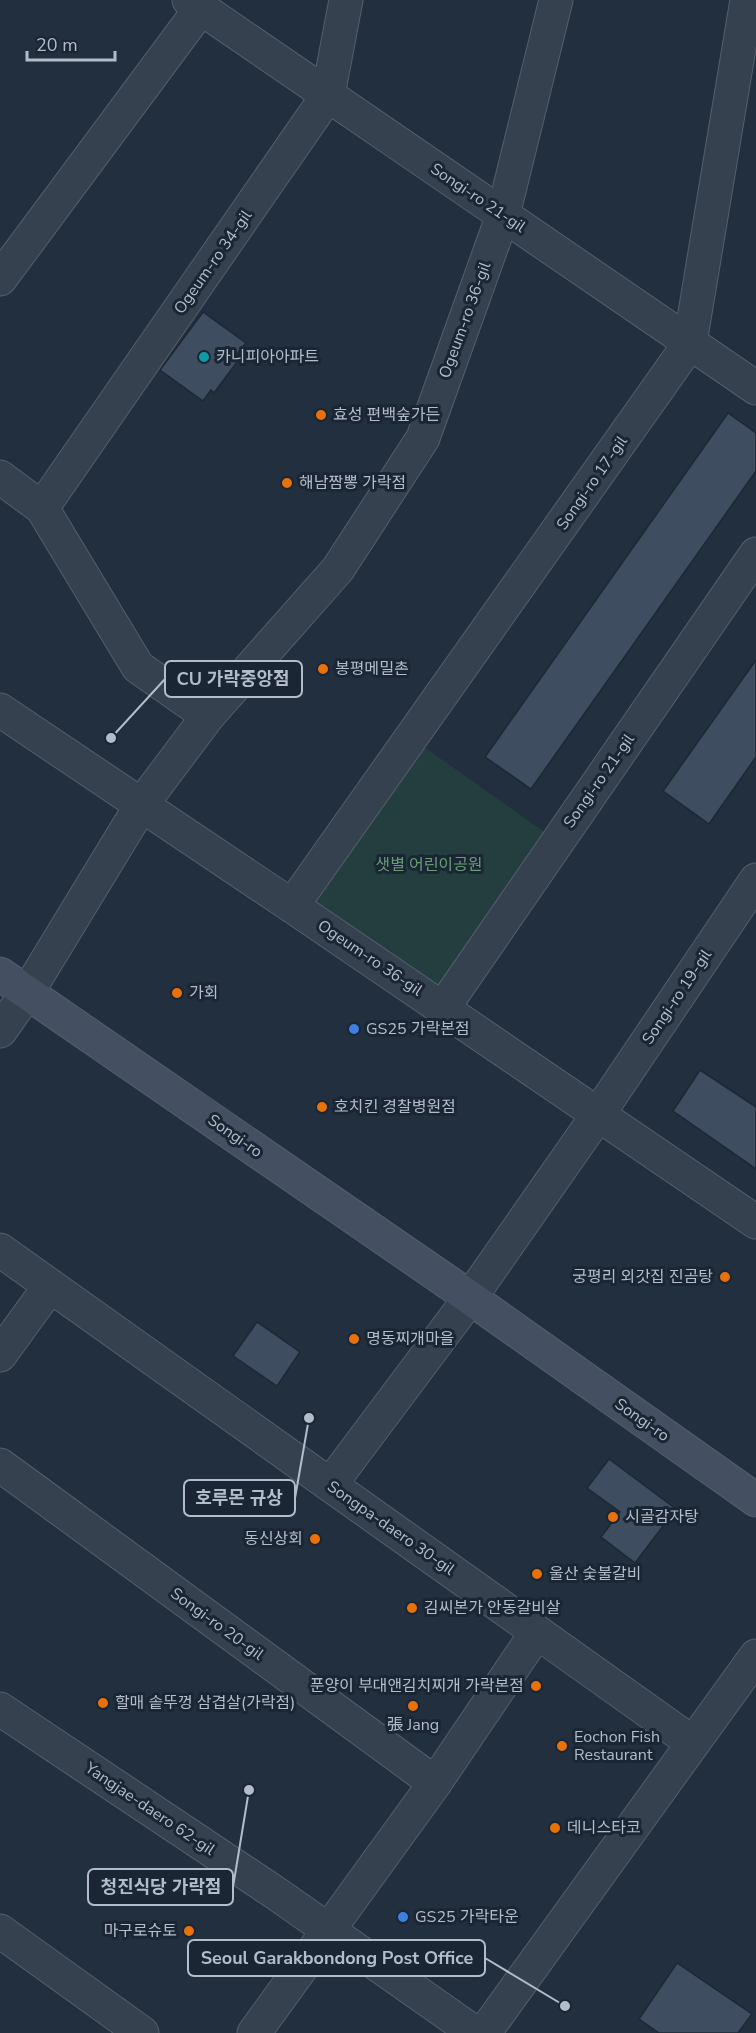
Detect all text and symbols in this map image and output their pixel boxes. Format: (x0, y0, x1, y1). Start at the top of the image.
scale bar (27, 24, 116, 62)
text: 20 m (36, 33, 78, 57)
street label: Songi-ro 21-gil (426, 158, 530, 238)
street label: Ogeum-ro 34-gil (169, 205, 257, 318)
street label: Ogeum-ro 36-gil (434, 259, 496, 381)
place label: 카니피아아파트 (216, 346, 319, 368)
marker: 카니피아아파트 (197, 350, 211, 364)
place label: 효성 편백숲가든 (333, 404, 440, 426)
marker: 효성 편백숲가든 (314, 408, 328, 422)
street label: Songi-ro 17-gil (551, 431, 633, 535)
place label: 해남짬뽕 가락점 (299, 472, 406, 494)
marker: 해남짬뽕 가락점 (280, 476, 294, 490)
place label: 봉평메밀촌 (335, 658, 409, 680)
callout: CU 가락중앙점 (165, 661, 302, 697)
marker: 봉평메밀촌 (316, 662, 330, 676)
text: CU 가락중앙점 (176, 667, 290, 691)
street label: Songi-ro 21-gil (558, 729, 640, 833)
park label: 샛별 어린이공원 (375, 854, 483, 876)
street label: Ogeum-ro 36-gil (313, 915, 427, 1001)
street label: Songi-ro 19-gil (637, 945, 717, 1049)
place label: 가회 (189, 982, 218, 1004)
marker: 가회 (170, 986, 184, 1000)
place label: GS25 가락본점 (366, 1018, 470, 1040)
marker: GS25 가락본점 (347, 1022, 361, 1036)
place label: 호치킨 경찰병원점 (334, 1096, 456, 1118)
marker: 호치킨 경찰병원점 (315, 1100, 329, 1114)
street label: Songi-ro (203, 1109, 267, 1163)
place label: 궁평리 외갓집 진곰탕 (572, 1266, 713, 1288)
marker: 궁평리 외갓집 진곰탕 (718, 1270, 732, 1284)
place label: 명동찌개마을 (366, 1328, 454, 1350)
marker: 명동찌개마을 (347, 1332, 361, 1346)
street label: Songi-ro (610, 1393, 674, 1447)
street label: Songpa-daero 30-gil (323, 1476, 459, 1580)
callout: 호루몬 규상 (184, 1480, 295, 1516)
text: 호루몬 규상 (195, 1486, 283, 1510)
place label: 시골감자탕 (625, 1506, 699, 1528)
marker: 시골감자탕 (606, 1510, 620, 1524)
place label: 동신상회 (244, 1528, 303, 1550)
marker: 동신상회 (308, 1532, 322, 1546)
place label: 울산 숯불갈비 (549, 1563, 641, 1585)
marker: 울산 숯불갈비 (530, 1567, 544, 1581)
street label: Songi-ro 20-gil (166, 1583, 268, 1665)
place label: 김씨본가 안동갈비살 (424, 1597, 561, 1619)
marker: 김씨본가 안동갈비살 (405, 1601, 419, 1615)
place label: 푼양이 부대앤김치찌개 가락본점 (310, 1675, 524, 1697)
marker: 푼양이 부대앤김치찌개 가락본점 (529, 1679, 543, 1693)
place label: 할매 솥뚜껑 삼겹살(가락점) (115, 1692, 295, 1714)
marker: 할매 솥뚜껑 삼겹살(가락점) (96, 1696, 110, 1710)
marker: 張 Jang (406, 1699, 420, 1713)
place label: 張 Jang (387, 1714, 439, 1736)
place label: Eochon Fish Restaurant (574, 1726, 660, 1766)
marker: Eochon Fish Restaurant (555, 1739, 569, 1753)
street label: Yangjae-daero 62-gil (80, 1757, 219, 1861)
place label: 데니스타코 (567, 1817, 641, 1839)
marker: 데니스타코 (548, 1821, 562, 1835)
callout: 청진식당 가락점 (88, 1869, 233, 1905)
text: 청진식당 가락점 (101, 1875, 221, 1899)
place label: GS25 가락타운 (415, 1906, 519, 1928)
marker: GS25 가락타운 (396, 1910, 410, 1924)
place label: 마구로슈토 (103, 1920, 177, 1942)
marker: 마구로슈토 (182, 1924, 196, 1938)
callout: Seoul Garakbondong Post Office (188, 1940, 485, 1976)
text: Seoul Garakbondong Post Office (201, 1946, 474, 1970)

